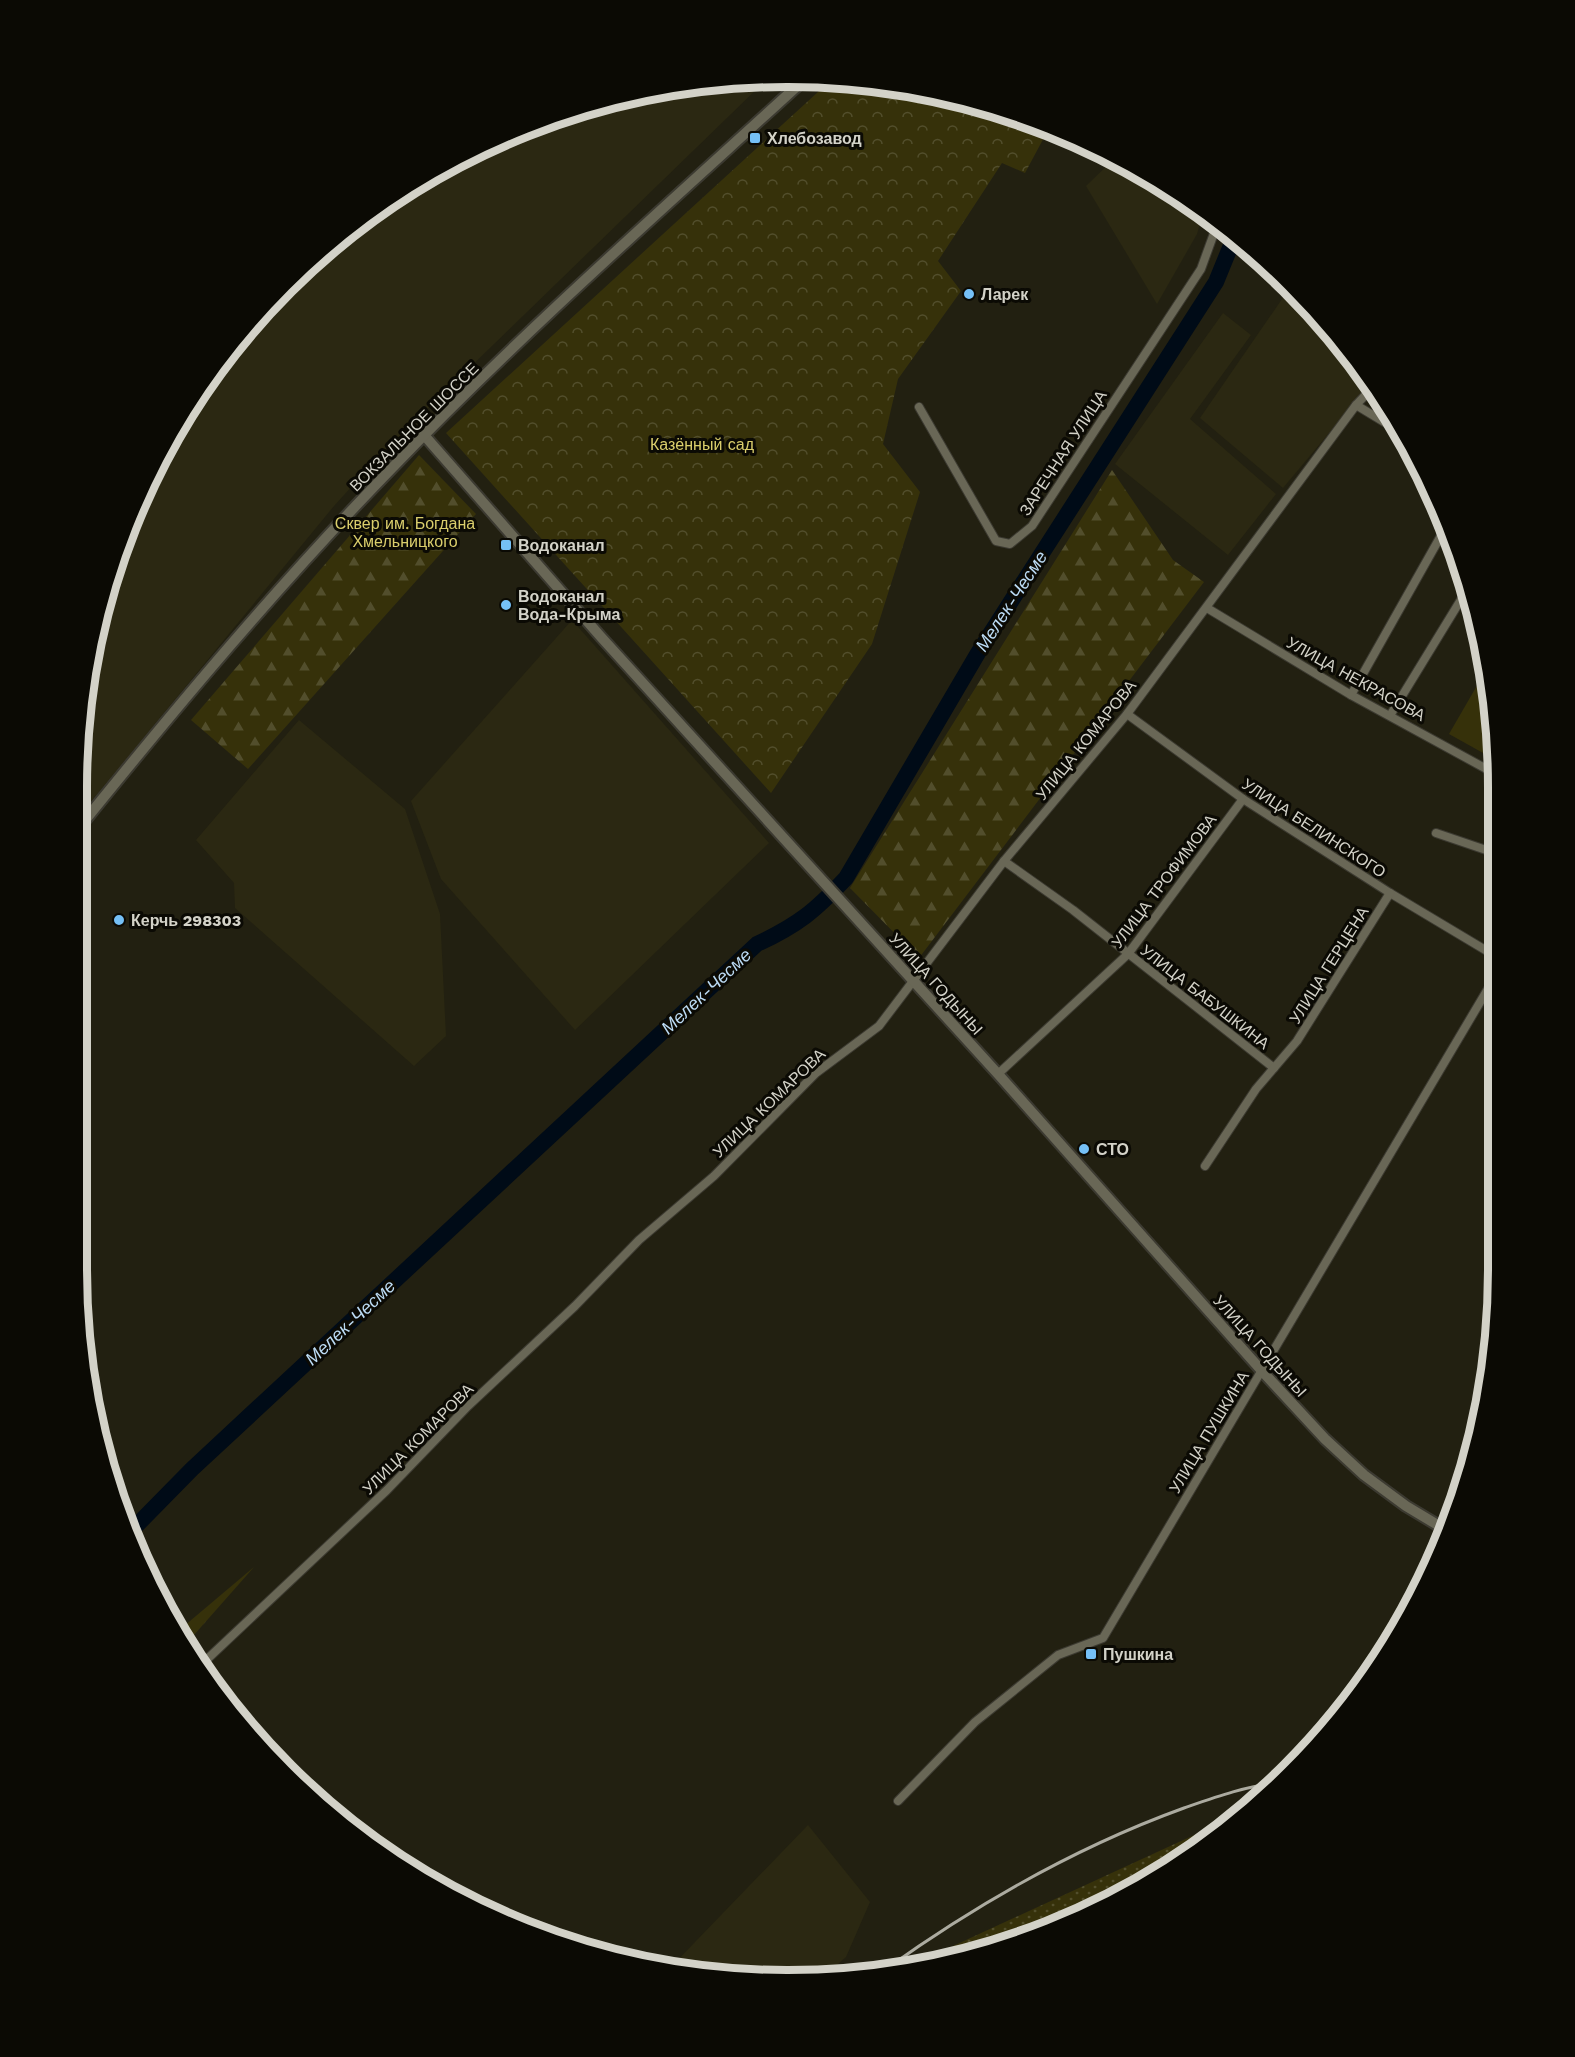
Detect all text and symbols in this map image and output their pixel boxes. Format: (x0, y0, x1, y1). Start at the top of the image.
place label: Хлебозавод (767, 129, 862, 148)
marker: Хлебозавод (748, 131, 762, 145)
place label: Ларек (981, 285, 1029, 304)
marker: Ларек (962, 287, 976, 301)
street label: ВОКЗАЛЬНОЕ ШОССЕ (346, 359, 482, 495)
street label: ЗАРЕЧНАЯ УЛИЦА (1015, 386, 1111, 519)
park label: Казённый сад (650, 435, 755, 454)
park label: Сквер им. Богдана Хмельницкого (335, 514, 475, 551)
place label: Водоканал (518, 536, 605, 555)
marker: Водоканал (499, 538, 513, 552)
water label: Мелек-Чесме (971, 547, 1051, 655)
place label: Водоканал Вода-Крыма (518, 587, 620, 624)
marker: Водоканал Вода-Крыма (499, 598, 513, 612)
street label: УЛИЦА НЕКРАСОВА (1283, 633, 1429, 725)
street label: УЛИЦА КОМАРОВА (1032, 676, 1140, 804)
street label: УЛИЦА БЕЛИНСКОГО (1239, 774, 1389, 882)
street label: УЛИЦА ТРОФИМОВА (1108, 810, 1221, 952)
street label: УЛИЦА ГЕРЦЕНА (1285, 903, 1373, 1027)
place label: Керчь 298303 (131, 911, 241, 930)
marker: Керчь 298303 (112, 913, 126, 927)
street label: УЛИЦА ГОДЫНЫ (885, 929, 987, 1039)
street label: УЛИЦА БАБУШКИНА (1137, 941, 1274, 1053)
water label: Мелек-Чесме (657, 944, 755, 1038)
street label: УЛИЦА КОМАРОВА (709, 1044, 829, 1162)
place label: СТО (1096, 1140, 1129, 1159)
marker: СТО (1077, 1142, 1091, 1156)
water label: Мелек-Чесме (301, 1275, 399, 1369)
street label: УЛИЦА ГОДЫНЫ (1209, 1291, 1311, 1401)
street label: УЛИЦА ПУШКИНА (1165, 1367, 1253, 1496)
street label: УЛИЦА КОМАРОВА (359, 1379, 478, 1498)
place label: Пушкина (1103, 1645, 1173, 1664)
marker: Пушкина (1084, 1647, 1098, 1661)

